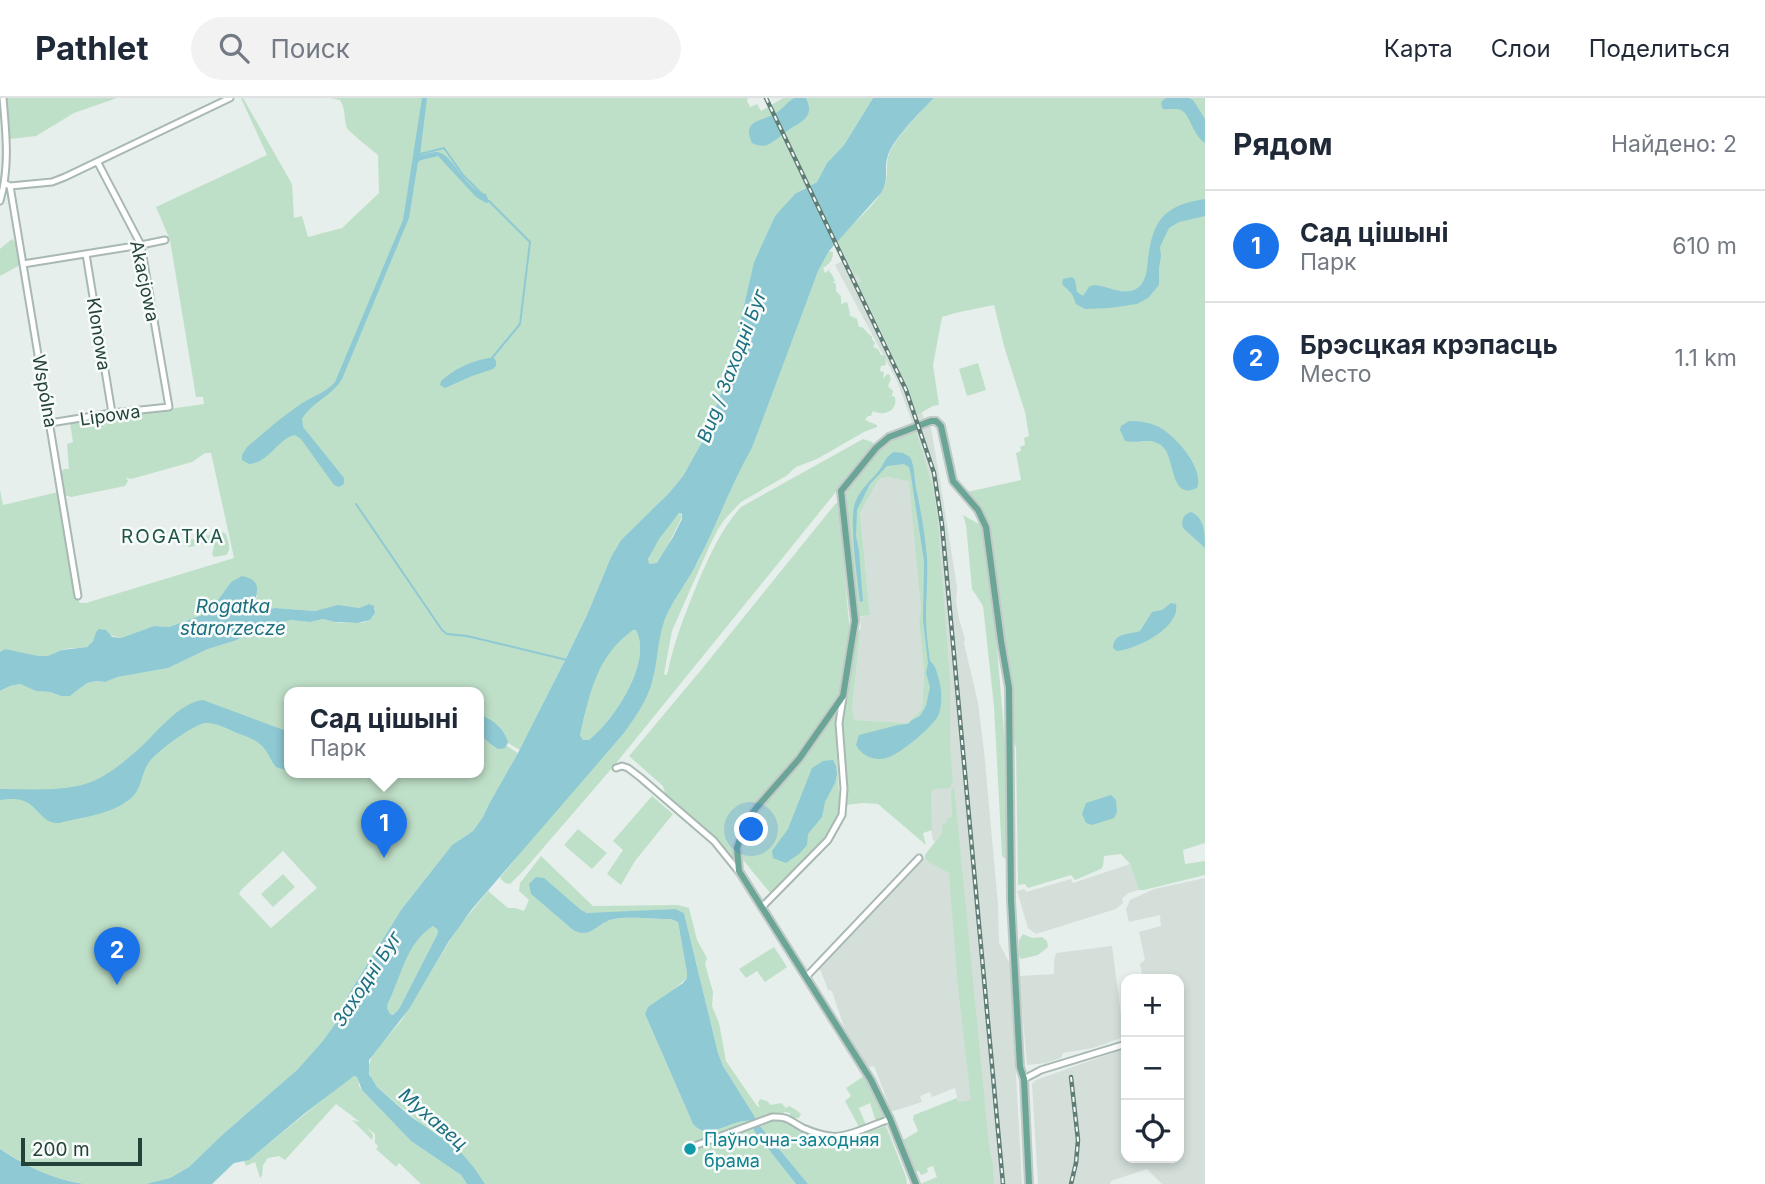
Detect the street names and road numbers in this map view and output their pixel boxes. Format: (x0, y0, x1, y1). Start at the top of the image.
street label: Akacjowa (126, 239, 164, 323)
street label: Klonowa (83, 296, 115, 372)
street label: Wspólna (28, 353, 62, 429)
street label: Lipowa (78, 400, 142, 430)

